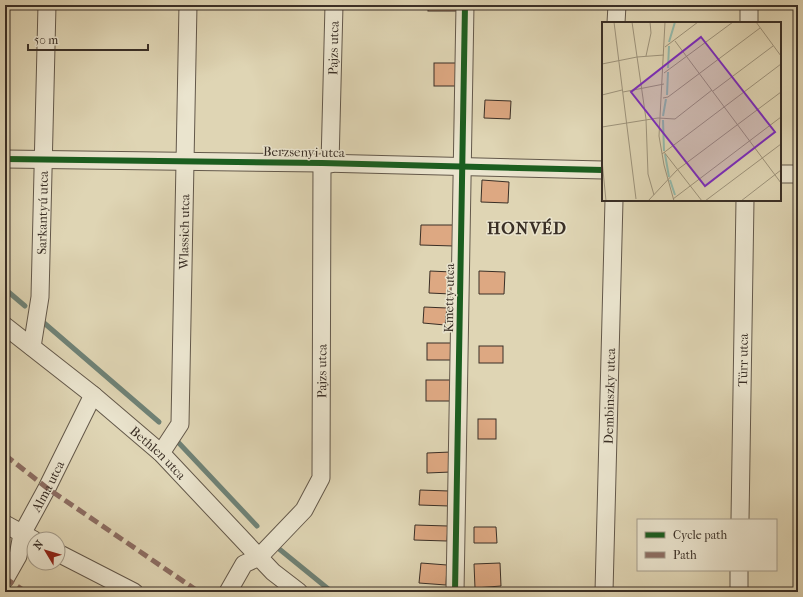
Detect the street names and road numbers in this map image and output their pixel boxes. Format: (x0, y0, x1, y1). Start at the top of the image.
street label: Pajzs utca (325, 20, 341, 75)
street label: Berzsenyi utca (263, 144, 346, 160)
street label: Sarkantyú utca (34, 170, 51, 255)
street label: Wlassich utca (175, 193, 192, 270)
street label: Kmetty utca (441, 262, 457, 333)
street label: Türr utca (735, 332, 750, 387)
street label: Pajzs utca (314, 343, 329, 398)
street label: Dembinszky utca (600, 347, 618, 444)
street label: Bethlen utca (127, 423, 190, 483)
street label: Alma utca (28, 457, 67, 515)

